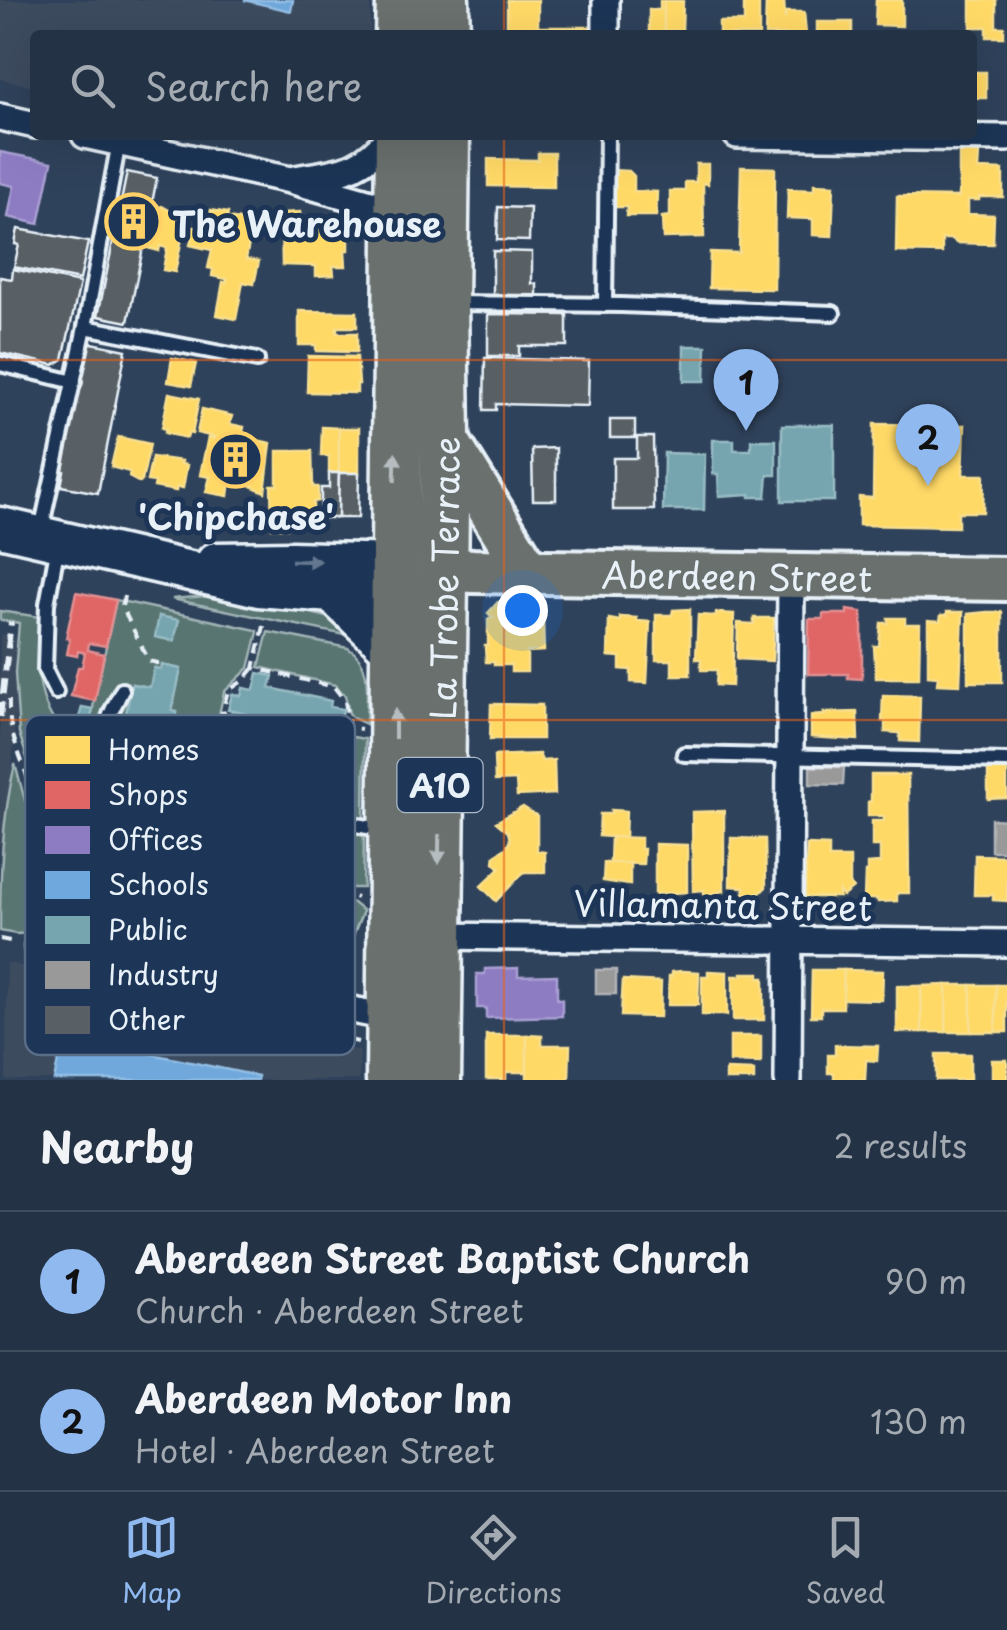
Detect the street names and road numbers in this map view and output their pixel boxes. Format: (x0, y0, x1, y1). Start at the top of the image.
street label: La Trobe Terrace (415, 436, 472, 720)
street label: Aberdeen Street (601, 546, 873, 603)
road number: A10 (398, 758, 482, 812)
street label: Villamanta Street (573, 875, 873, 933)

